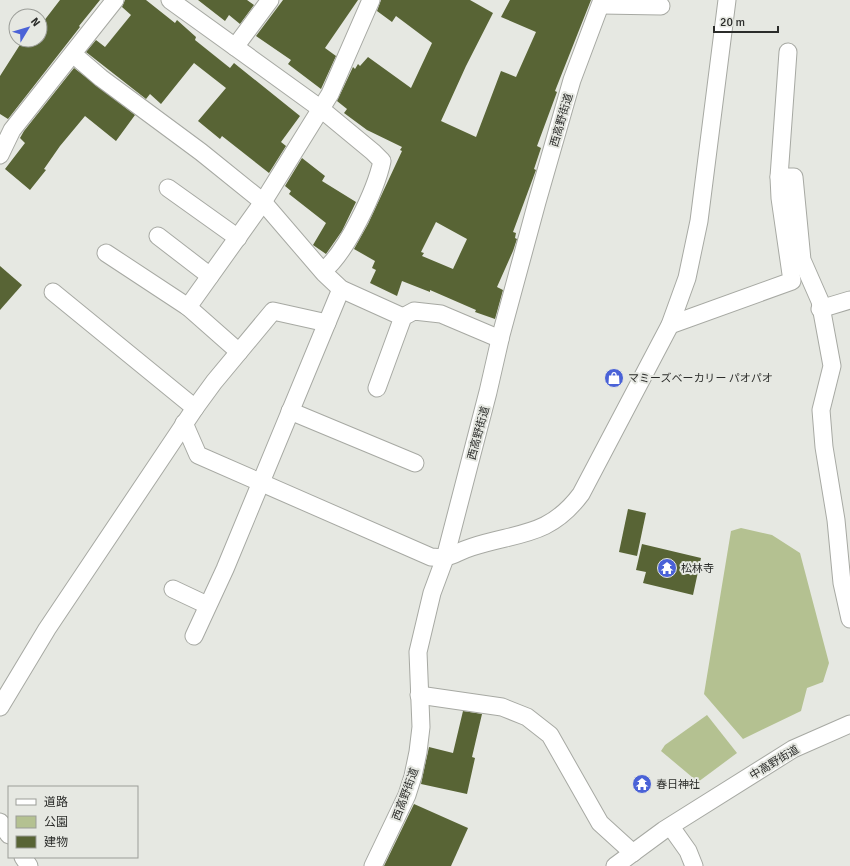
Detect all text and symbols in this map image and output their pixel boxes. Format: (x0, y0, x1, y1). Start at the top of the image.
north arrow (8, 8, 48, 48)
scale bar (714, 8, 778, 34)
text: N (28, 15, 43, 29)
text: 20 m (720, 15, 745, 30)
street label: 西高野街道 (548, 92, 575, 148)
shop icon: マミーズベーカリー パオパオ (603, 367, 625, 389)
place label: マミーズベーカリー パオパオ (628, 372, 773, 385)
street label: 西高野街道 (465, 405, 492, 461)
temple icon: 松林寺 (656, 557, 678, 579)
place label: 松林寺 (681, 562, 714, 575)
street label: 中高野街道 (747, 743, 801, 782)
street label: 西高野街道 (390, 766, 421, 822)
temple icon: 春日神社 (631, 773, 653, 795)
place label: 春日神社 (656, 778, 700, 791)
legend (8, 786, 138, 858)
text: 道路 (44, 795, 68, 810)
text: 公園 (44, 815, 68, 830)
text: 建物 (44, 835, 68, 850)

